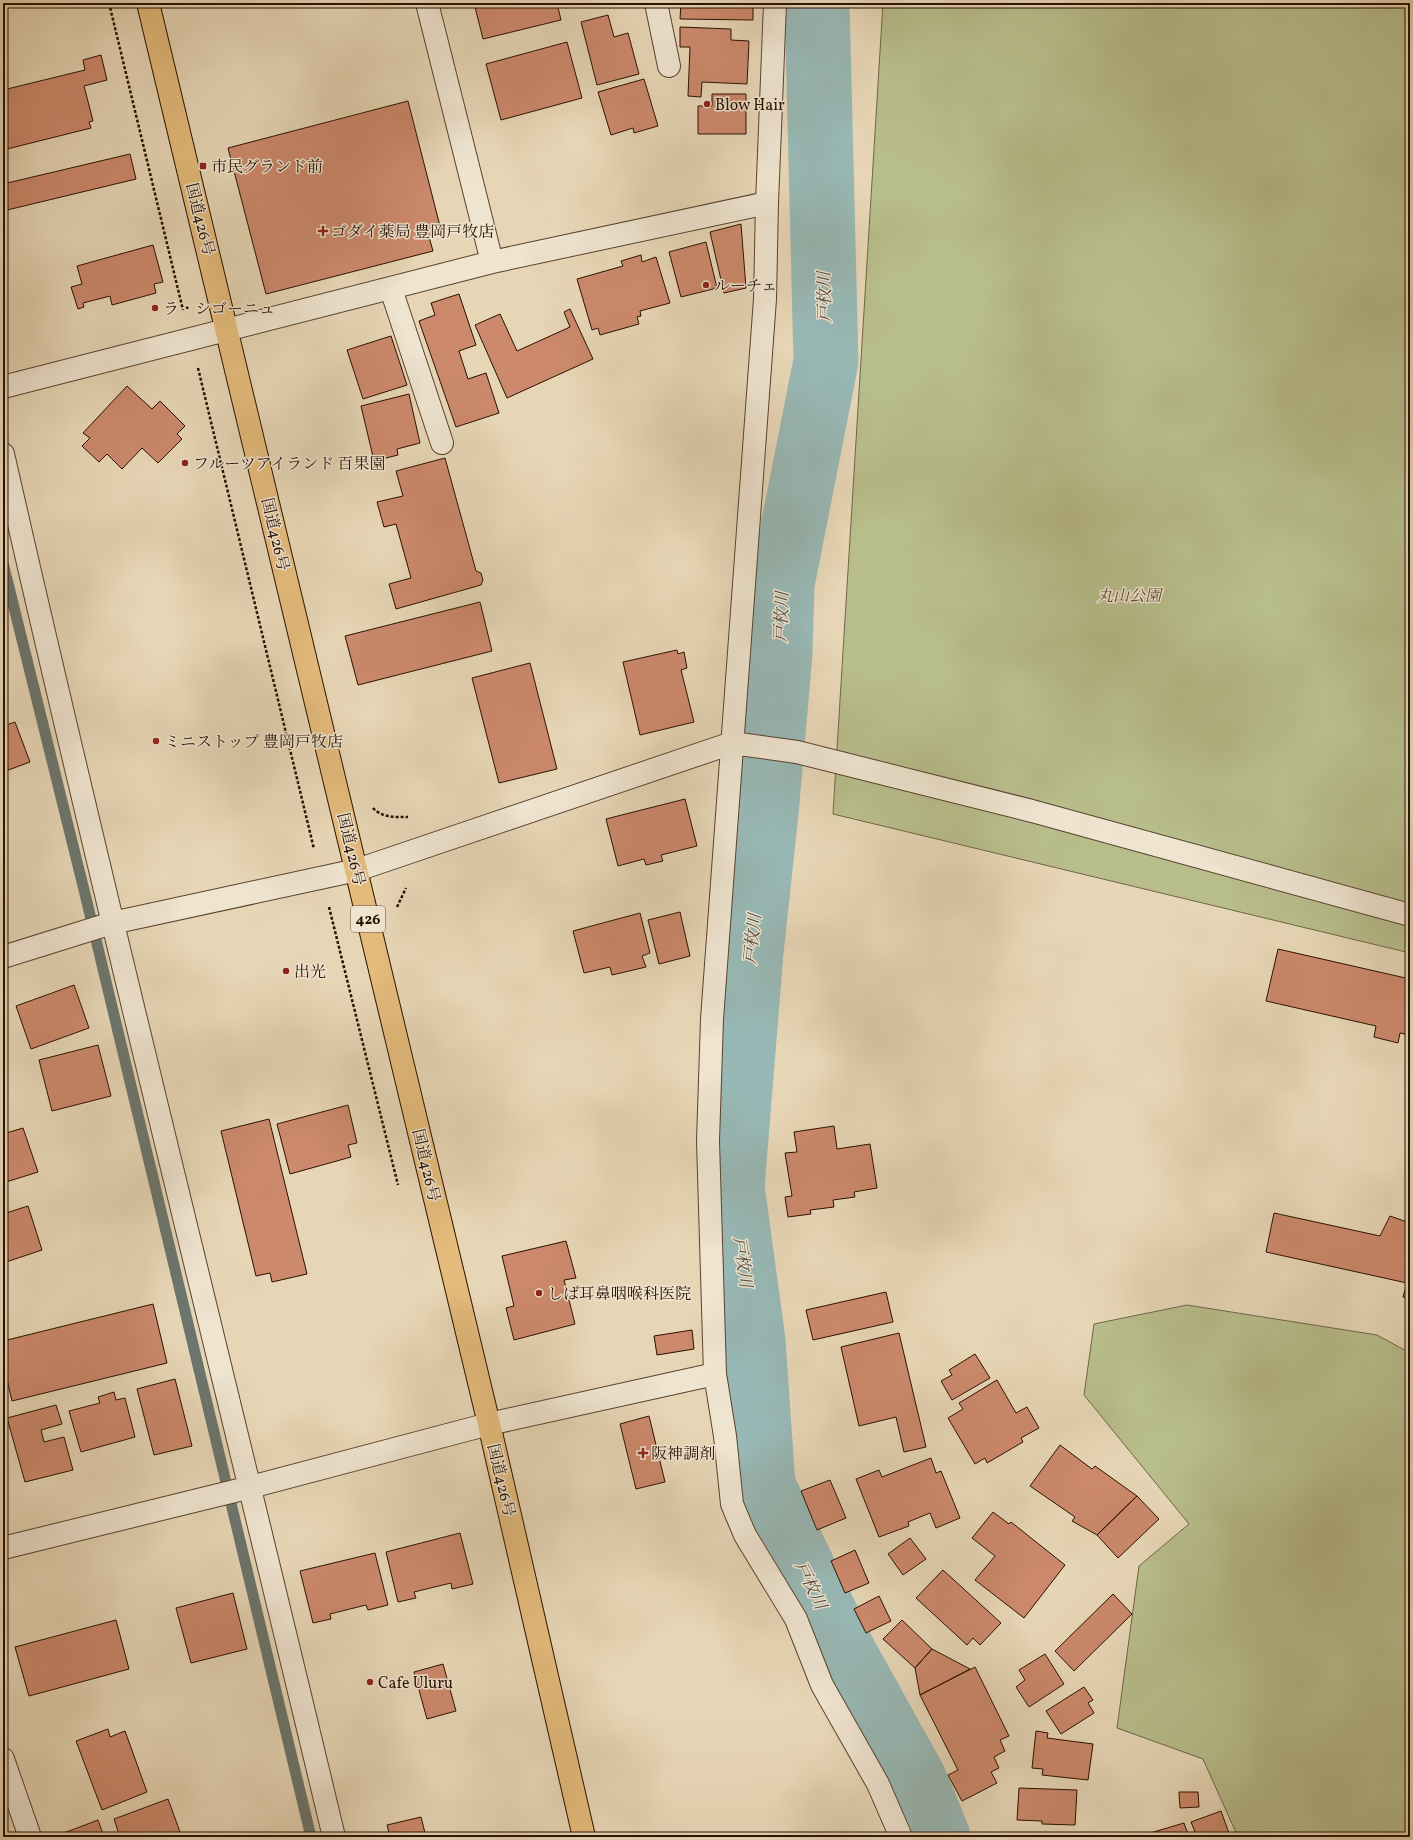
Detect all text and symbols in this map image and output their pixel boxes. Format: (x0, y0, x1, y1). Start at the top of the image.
place label: Blow Hair (715, 95, 785, 117)
marker: Blow Hair (702, 99, 712, 109)
place label: 市民グランド前 (211, 157, 323, 179)
marker: 市民グランド前 (198, 161, 208, 171)
street label: 国道426号 (179, 181, 219, 258)
place label: ゴダイ薬局 豊岡戸牧店 (331, 222, 494, 244)
marker: ゴダイ薬局 豊岡戸牧店 (318, 226, 328, 236)
water label: 戸枚川 (814, 269, 837, 323)
place label: ルーチェ (714, 276, 778, 298)
marker: ルーチェ (701, 280, 711, 290)
place label: ラ・シゴーニュ (163, 299, 275, 321)
marker: ラ・シゴーニュ (150, 303, 160, 313)
place label: フルーツアイランド 百果園 (193, 454, 385, 476)
marker: フルーツアイランド 百果園 (180, 458, 190, 468)
street label: 国道426号 (255, 496, 293, 573)
park label: 丸山公園 (1097, 586, 1164, 608)
water label: 戸枚川 (770, 589, 795, 643)
place label: ミニストップ 豊岡戸牧店 (164, 732, 343, 754)
marker: ミニストップ 豊岡戸牧店 (151, 736, 161, 746)
street label: 国道426号 (331, 811, 369, 888)
road number: 426 (351, 906, 385, 932)
water label: 戸枚川 (739, 911, 768, 966)
place label: 出光 (294, 962, 326, 984)
marker: 出光 (281, 966, 291, 976)
street label: 国道426号 (406, 1127, 444, 1204)
water label: 戸枚川 (727, 1235, 757, 1291)
place label: しば耳鼻咽喉科医院 (547, 1284, 691, 1306)
marker: しば耳鼻咽喉科医院 (534, 1288, 544, 1298)
street label: 国道426号 (481, 1442, 519, 1519)
place label: 阪神調剤 (651, 1444, 715, 1466)
marker: 阪神調剤 (638, 1448, 648, 1458)
water label: 戸枚川 (788, 1558, 832, 1615)
place label: Cafe Uluru (378, 1673, 453, 1695)
marker: Cafe Uluru (365, 1677, 375, 1687)

